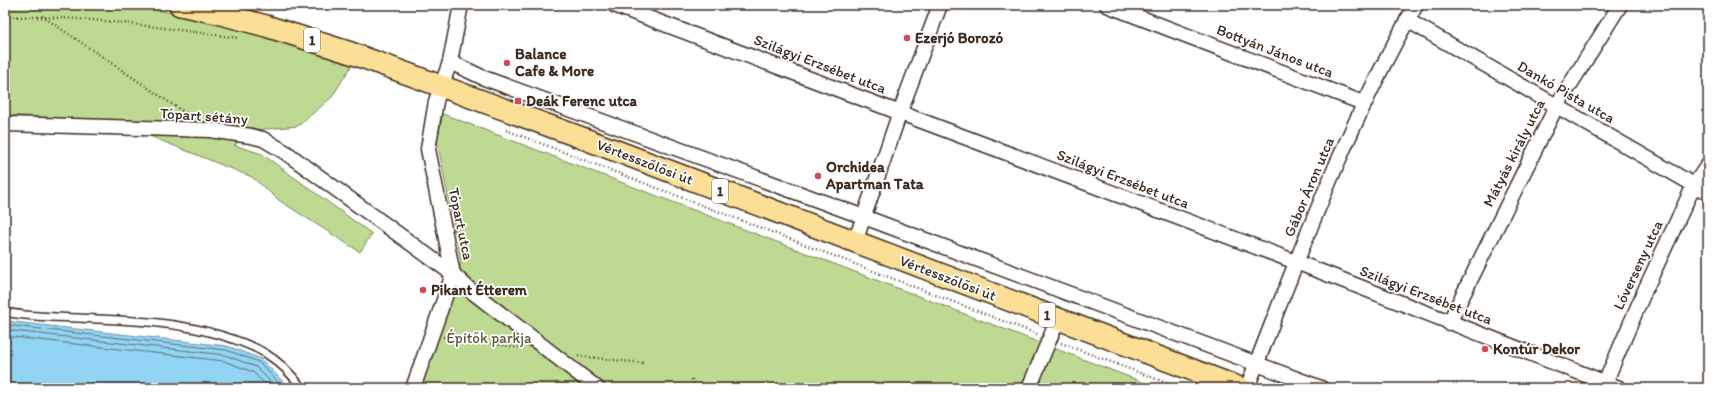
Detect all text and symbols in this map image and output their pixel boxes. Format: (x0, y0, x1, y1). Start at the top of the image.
street label: Bottyán János utca (1214, 20, 1336, 82)
road number: 1 (304, 28, 320, 52)
place label: Ezerjó Borozó (915, 29, 1004, 48)
street label: Szilágyi Erzsébet utca (751, 30, 889, 98)
marker: Ezerjó Borozó (902, 33, 912, 43)
place label: Balance Cafe & More (515, 45, 594, 80)
street label: Dankó Pista utca (1514, 57, 1618, 127)
marker: Balance Cafe & More (502, 58, 512, 68)
place label: Deák Ferenc utca (526, 92, 638, 110)
marker: Deák Ferenc utca (513, 96, 523, 106)
street label: Mátyás király utca (1479, 96, 1549, 210)
street label: Tópart sétány (160, 104, 248, 128)
street label: Gábor Áron utca (1280, 134, 1338, 240)
street label: Vértesszőlősi út (594, 135, 696, 189)
street label: Szilágyi Erzsébet utca (1054, 145, 1192, 213)
place label: Orchidea Apartman Tata (825, 158, 924, 194)
marker: Orchidea Apartman Tata (813, 171, 823, 181)
road number: 1 (712, 179, 728, 203)
street label: Tópart utca (445, 186, 477, 262)
street label: Lóverseny utca (1609, 217, 1667, 313)
street label: Vértesszőlősi út (897, 251, 999, 305)
street label: Szilágyi Erzsébet utca (1357, 261, 1495, 329)
place label: Pikant Étterem (431, 280, 528, 299)
marker: Pikant Étterem (418, 285, 428, 295)
road number: 1 (1039, 303, 1055, 327)
park label: Építők parkja (447, 329, 532, 347)
place label: Kontúr Dekor (1493, 340, 1580, 358)
marker: Kontúr Dekor (1480, 344, 1490, 354)

